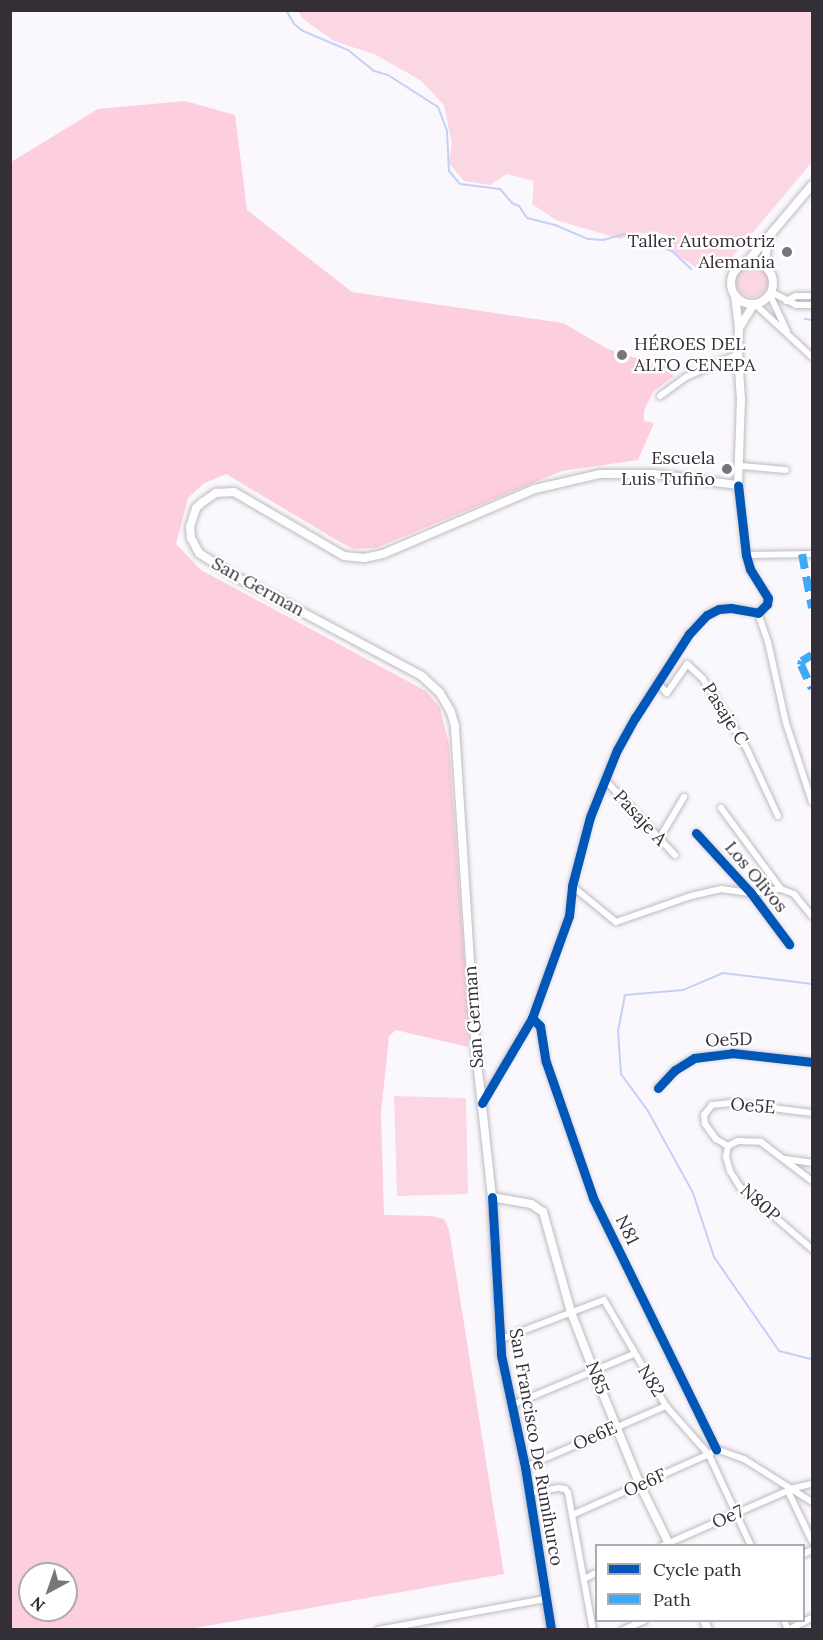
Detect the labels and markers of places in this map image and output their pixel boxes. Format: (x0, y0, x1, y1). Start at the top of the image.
place label: Taller Automotriz Alemania (627, 231, 775, 274)
marker: Taller Automotriz Alemania (780, 245, 794, 259)
place label: HÉROES DEL ALTO CENEPA (634, 334, 755, 376)
marker: HÉROES DEL ALTO CENEPA (615, 348, 629, 362)
place label: Escuela Luis Tufiño (621, 448, 715, 490)
marker: Escuela Luis Tufiño (720, 462, 734, 476)

